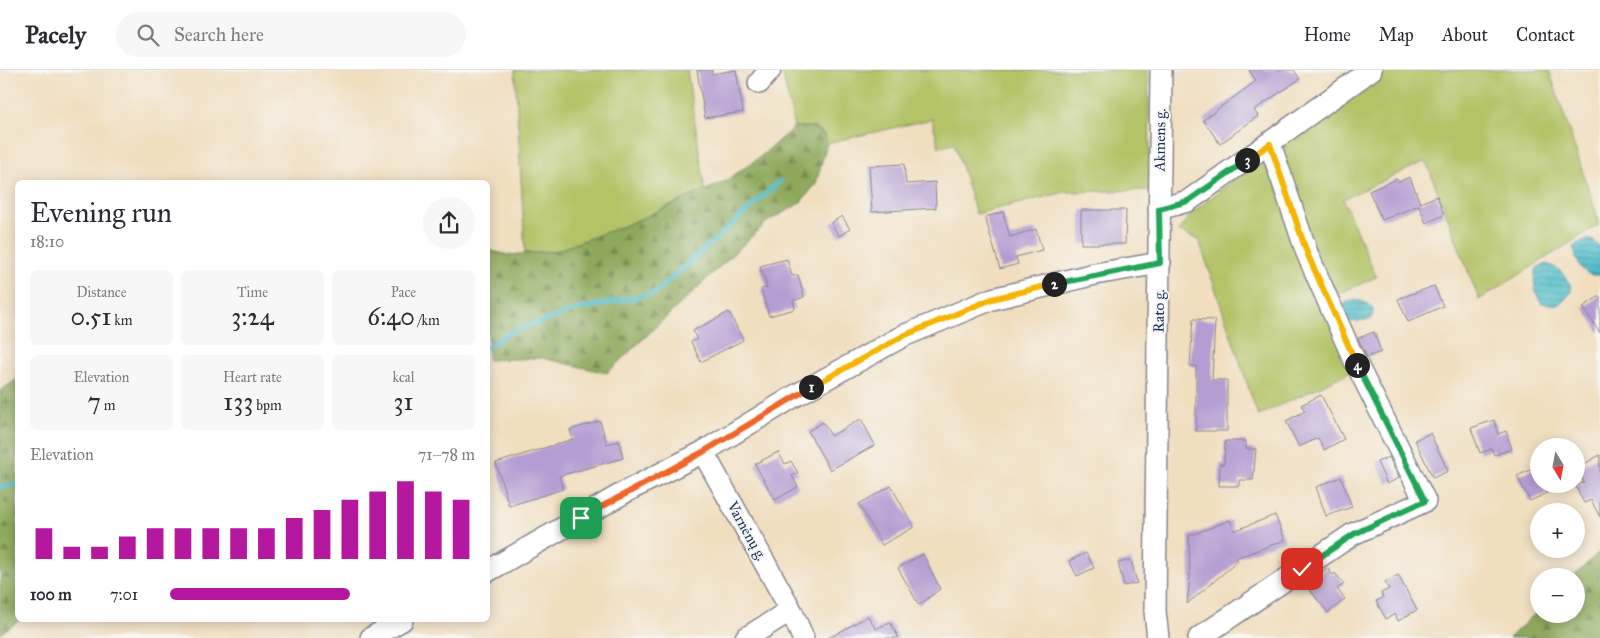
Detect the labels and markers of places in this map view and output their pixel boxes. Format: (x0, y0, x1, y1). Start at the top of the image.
pin: 3 (1234, 148, 1260, 172)
pin: 2 (1042, 272, 1066, 296)
pin: 4 (1344, 352, 1370, 378)
pin: 1 (798, 374, 824, 400)
pin (560, 497, 602, 539)
pin (1281, 548, 1323, 590)

